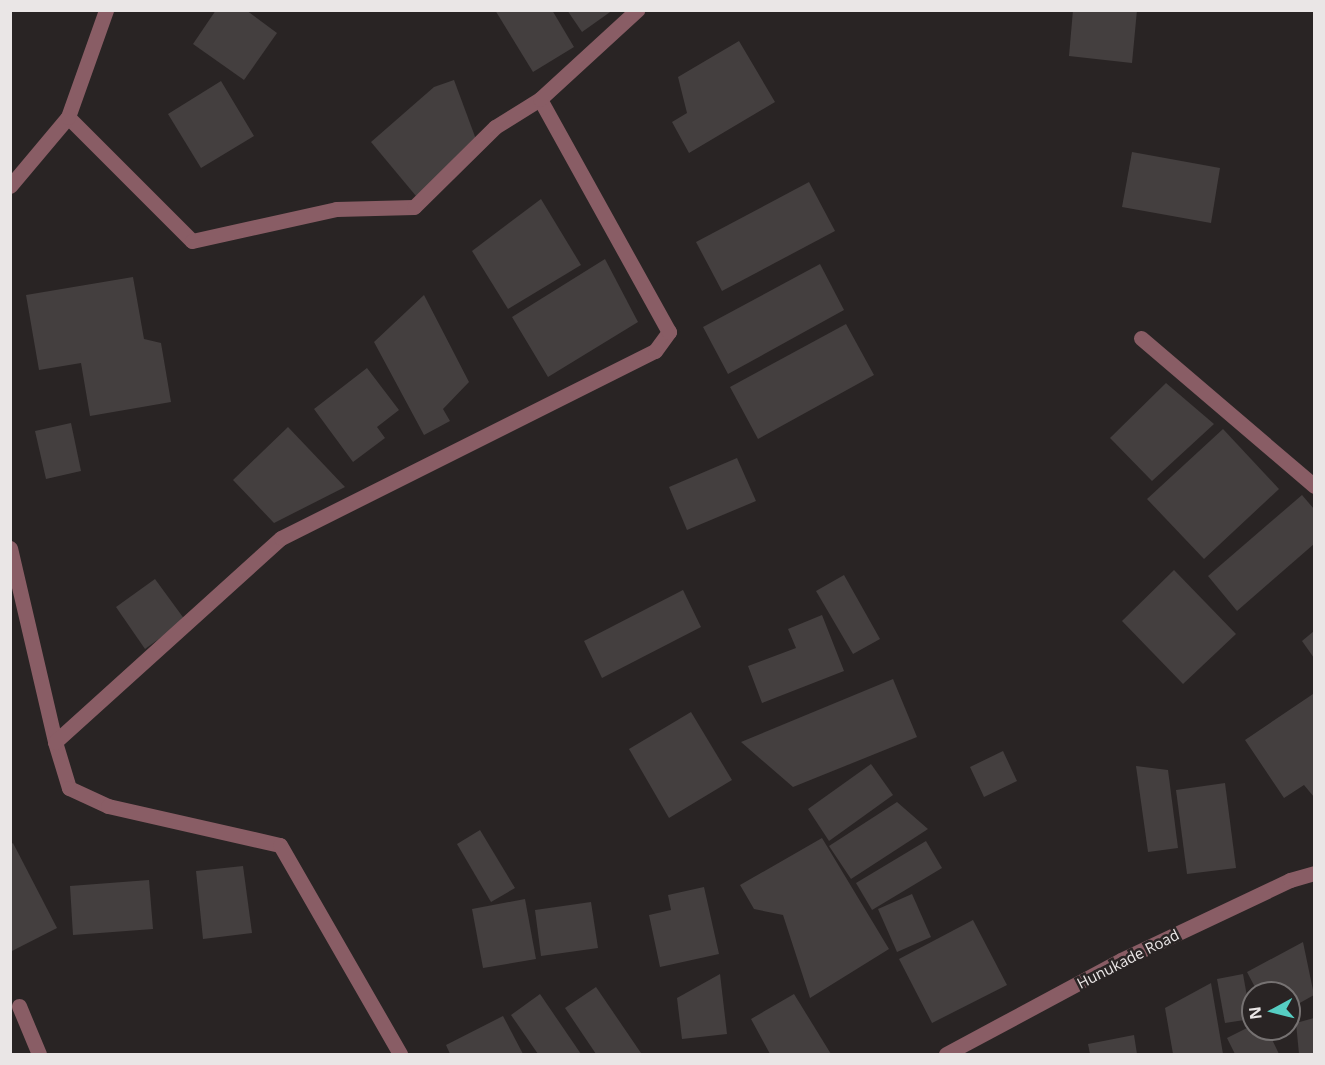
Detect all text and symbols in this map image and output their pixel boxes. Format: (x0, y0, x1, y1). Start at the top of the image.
street label: Hunukade Road (1074, 926, 1182, 992)
north arrow (1241, 981, 1301, 1041)
text: N (1243, 1005, 1267, 1021)

